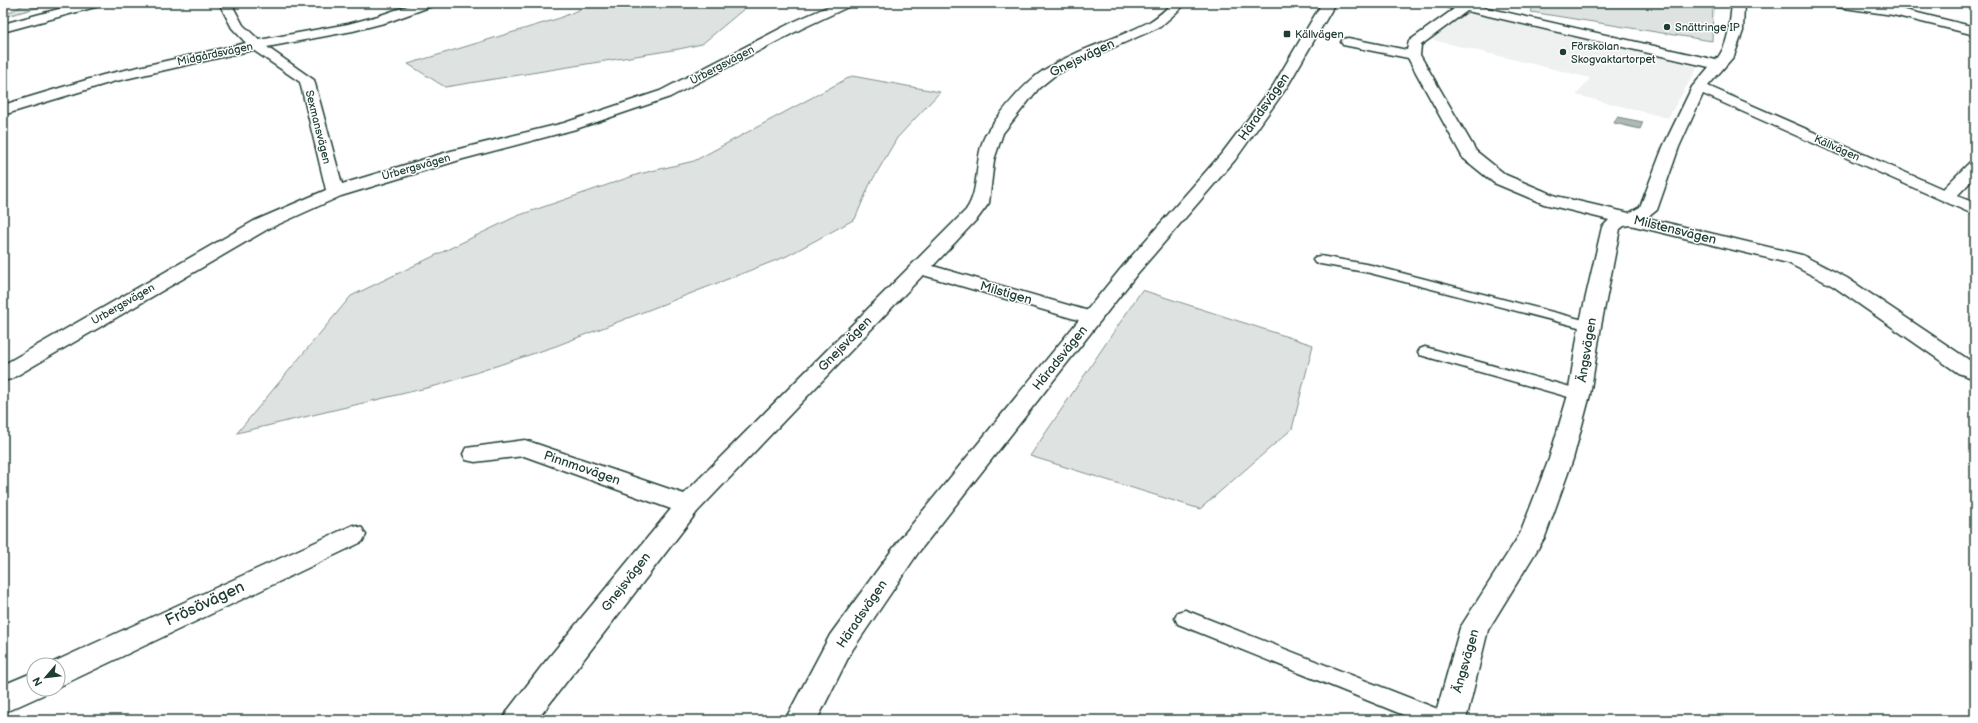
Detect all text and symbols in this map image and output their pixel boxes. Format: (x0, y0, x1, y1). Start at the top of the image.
place label: Snättringe IP (1675, 21, 1740, 34)
marker: Snättringe IP (1662, 22, 1672, 32)
place label: Källvägen (1295, 28, 1344, 41)
marker: Källvägen (1282, 29, 1292, 39)
street label: Gnejsvägen (1047, 35, 1117, 81)
street label: Midgårdsvägen (176, 40, 254, 68)
place label: Förskolan Skogvaktartorpet (1571, 40, 1656, 66)
street label: Urbergsvägen (688, 43, 756, 87)
marker: Förskolan Skogvaktartorpet (1558, 47, 1568, 57)
street label: Häradsvägen (1235, 70, 1293, 144)
street label: Sexmansvägen (303, 89, 333, 165)
street label: Källvägen (1812, 132, 1862, 164)
street label: Urbergsvägen (380, 151, 452, 183)
street label: Milstensvägen (1632, 212, 1718, 248)
street label: Milstigen (978, 278, 1034, 308)
street label: Urbergsvägen (89, 281, 157, 327)
street label: Gnejsvägen (815, 313, 875, 375)
street label: Ängsvägen (1574, 317, 1600, 383)
street label: Häradsvägen (1029, 322, 1091, 394)
street label: Pinnmovägen (542, 447, 622, 489)
street label: Gnejsvägen (598, 549, 654, 615)
street label: Frösövägen (162, 577, 248, 631)
street label: Häradsvägen (833, 577, 891, 651)
street label: Ängsvägen (1449, 627, 1483, 695)
north arrow (26, 657, 66, 697)
text: N (30, 675, 45, 688)

